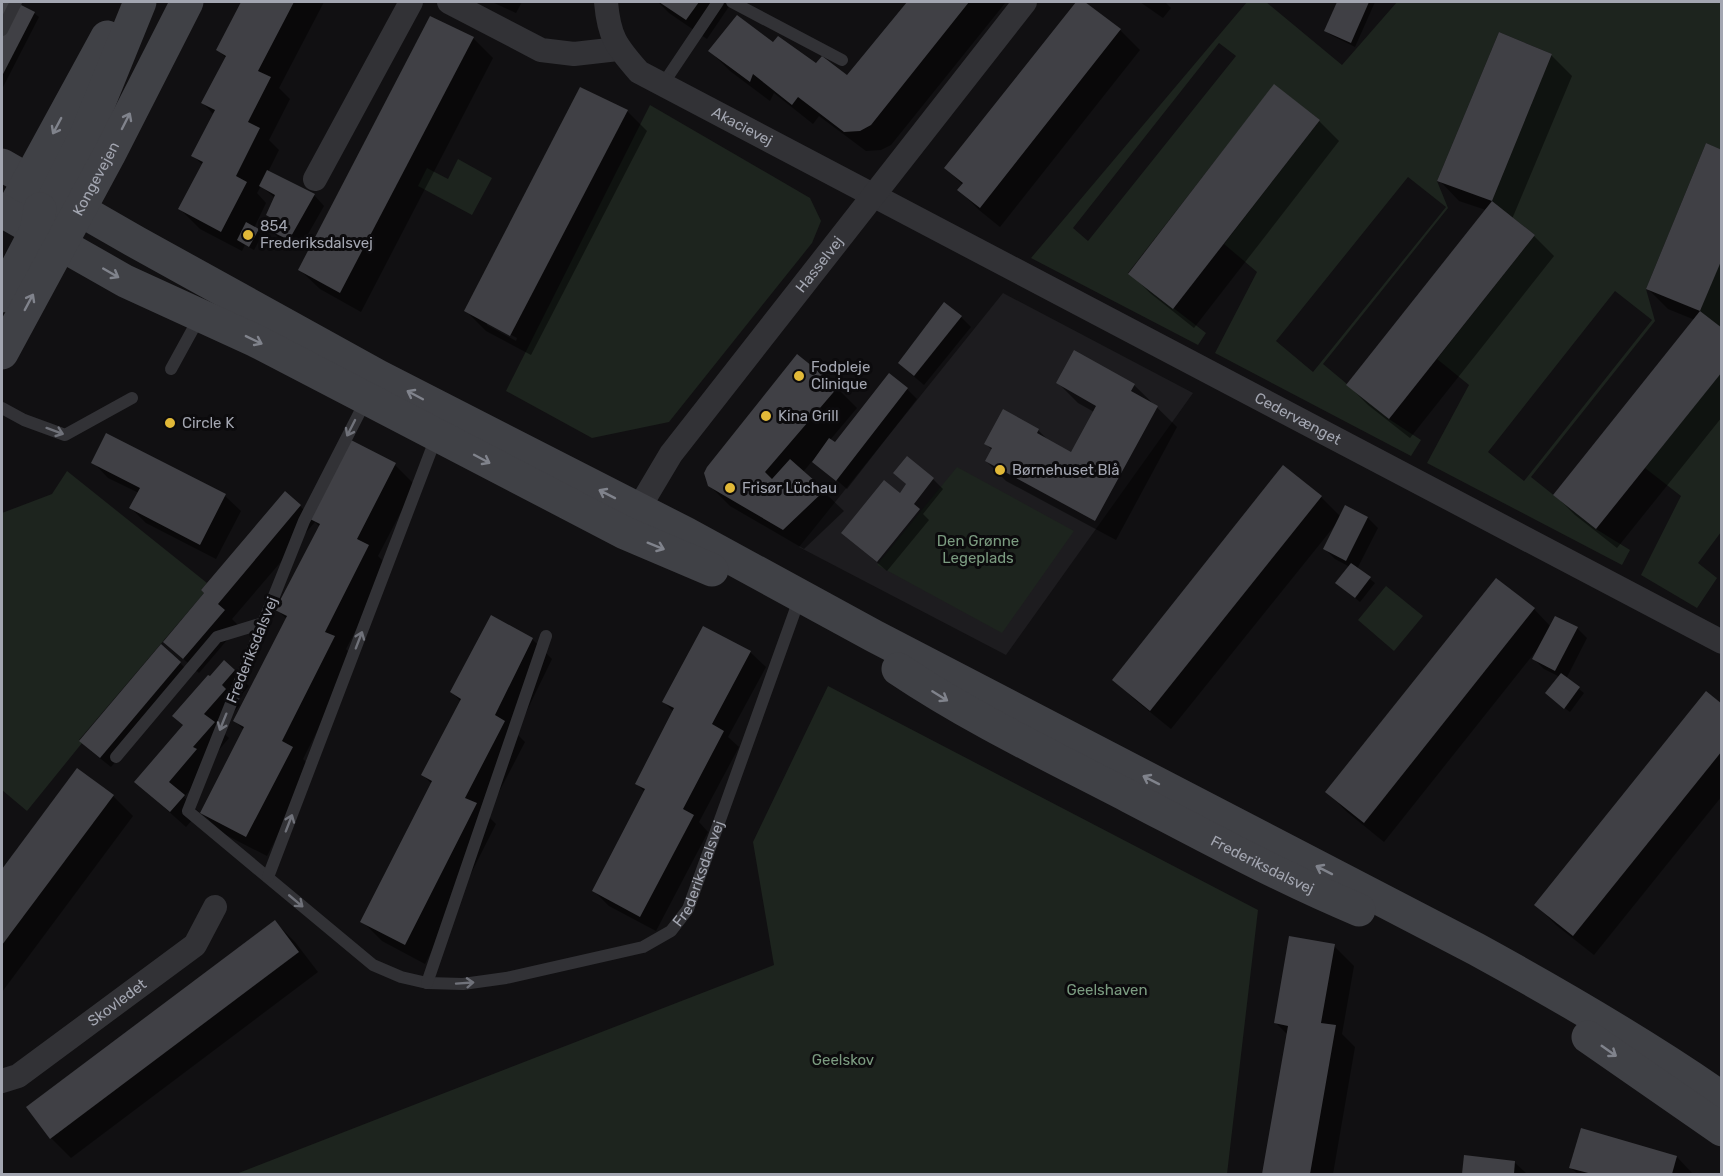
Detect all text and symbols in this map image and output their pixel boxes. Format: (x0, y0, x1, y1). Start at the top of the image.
street label: Akacievej (709, 103, 776, 150)
one-way arrow (121, 112, 133, 130)
one-way arrow (51, 117, 63, 134)
street label: Kongevejen (69, 139, 123, 219)
place label: 854 Frederiksdalsvej (260, 217, 373, 252)
marker: 854 Frederiksdalsvej (241, 228, 255, 242)
street label: Hasselvej (792, 233, 847, 296)
one-way arrow (102, 267, 119, 279)
one-way arrow (24, 293, 35, 311)
one-way arrow (244, 334, 262, 346)
place label: Fodpleje Clinique (811, 358, 870, 393)
marker: Fodpleje Clinique (792, 369, 806, 383)
one-way arrow (406, 389, 424, 400)
street label: Cedervænget (1252, 389, 1344, 449)
place label: Kina Grill (778, 407, 839, 425)
marker: Kina Grill (759, 409, 773, 423)
place label: Circle K (182, 414, 234, 432)
marker: Circle K (163, 416, 177, 430)
one-way arrow (345, 419, 357, 437)
one-way arrow (45, 426, 64, 437)
one-way arrow (473, 453, 490, 465)
place label: Børnehuset Blå (1012, 461, 1119, 479)
marker: Børnehuset Blå (993, 463, 1007, 477)
place label: Frisør Lüchau (742, 479, 837, 497)
marker: Frisør Lüchau (723, 481, 737, 495)
one-way arrow (598, 487, 616, 499)
park label: Den Grønne Legeplads (937, 532, 1019, 567)
one-way arrow (647, 541, 665, 552)
street label: Frederiksdalsvej (223, 594, 281, 706)
one-way arrow (354, 632, 365, 650)
one-way arrow (931, 690, 948, 703)
one-way arrow (217, 712, 228, 731)
one-way arrow (1143, 774, 1160, 786)
one-way arrow (284, 814, 295, 832)
street label: Frederiksdalsvej (669, 818, 728, 930)
street label: Frederiksdalsvej (1208, 832, 1317, 898)
one-way arrow (1316, 864, 1333, 876)
one-way arrow (288, 894, 303, 908)
street label: Skovledet (84, 975, 150, 1030)
one-way arrow (454, 977, 474, 988)
park label: Geelshaven (1066, 981, 1148, 999)
one-way arrow (1600, 1045, 1616, 1057)
park label: Geelskov (812, 1051, 874, 1069)

